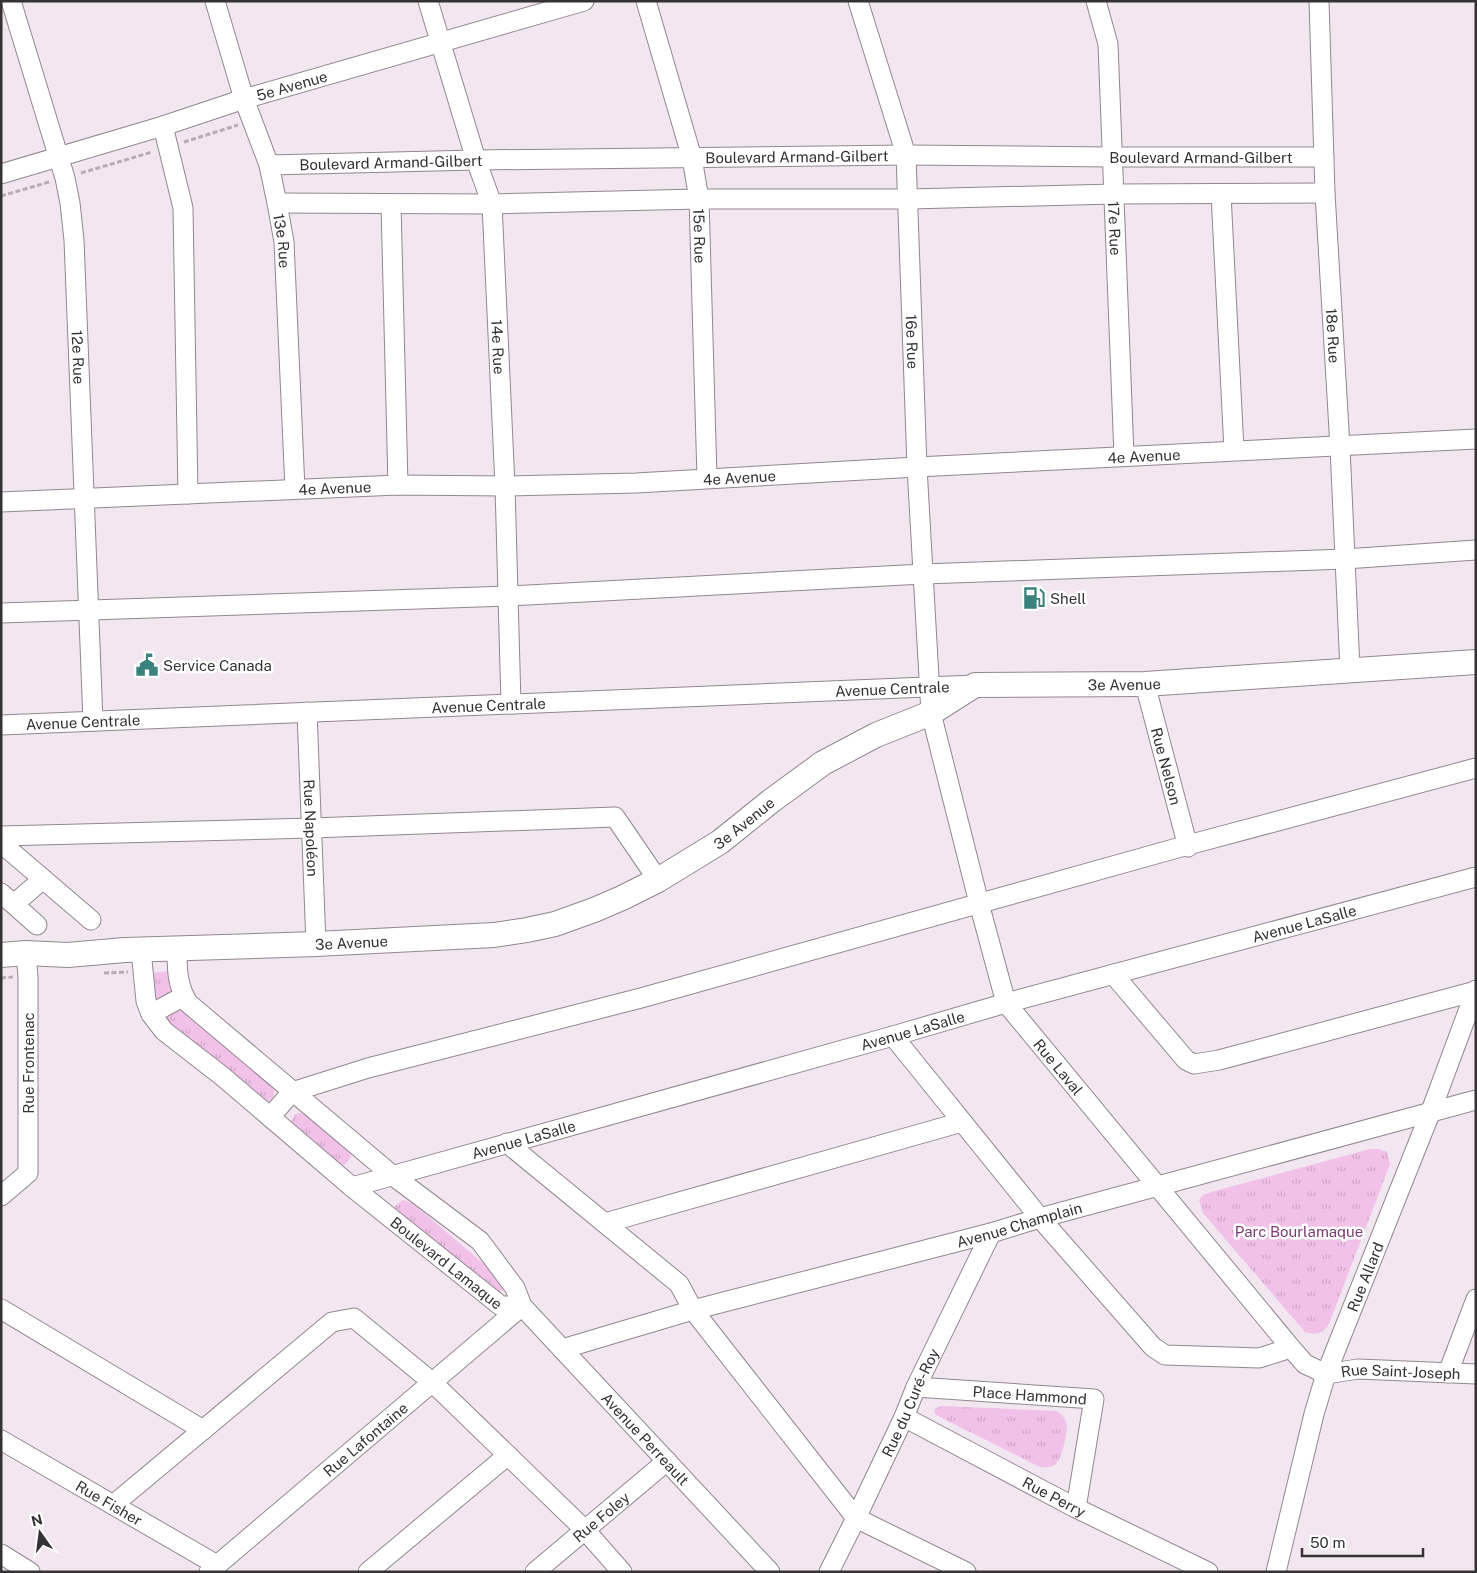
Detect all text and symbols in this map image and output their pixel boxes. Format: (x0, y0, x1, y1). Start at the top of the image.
street label: 5e Avenue (254, 67, 329, 104)
street label: Boulevard Armand-Gilbert (705, 147, 889, 166)
street label: Boulevard Armand-Gilbert (1109, 149, 1293, 166)
street label: Boulevard Armand-Gilbert (299, 151, 483, 173)
street label: 17e Rue (1106, 201, 1125, 256)
street label: 15e Rue (691, 208, 709, 264)
street label: 13e Rue (271, 212, 294, 269)
street label: 18e Rue (1323, 308, 1344, 364)
street label: 16e Rue (903, 314, 922, 369)
street label: 14e Rue (489, 319, 508, 375)
street label: 12e Rue (69, 330, 88, 385)
street label: 4e Avenue (1107, 445, 1181, 466)
street label: 4e Avenue (702, 467, 776, 488)
street label: 4e Avenue (298, 478, 372, 498)
fuel station icon: Shell (1021, 585, 1047, 611)
place label: Shell (1050, 590, 1086, 607)
public building icon: Service Canada (134, 652, 160, 678)
place label: Service Canada (163, 657, 272, 674)
street label: 3e Avenue (1088, 674, 1161, 693)
street label: Avenue Centrale (835, 678, 950, 699)
street label: Avenue Centrale (431, 694, 546, 716)
street label: Avenue Centrale (25, 711, 141, 732)
street label: Rue Nelson (1148, 726, 1185, 807)
street label: Rue Napoléon (301, 779, 322, 877)
street label: 3e Avenue (710, 793, 778, 852)
street label: Avenue LaSalle (1250, 901, 1358, 945)
street label: 3e Avenue (315, 932, 388, 953)
street label: Avenue LaSalle (859, 1007, 966, 1053)
street label: Rue Frontenac (20, 1012, 37, 1114)
street label: Rue Laval (1031, 1035, 1087, 1098)
street label: Avenue LaSalle (470, 1117, 577, 1162)
street label: Avenue Champlain (955, 1199, 1084, 1250)
street label: Boulevard Lamaque (387, 1213, 506, 1312)
park label: Parc Bourlamaque (1235, 1223, 1363, 1240)
street label: Rue Allard (1343, 1240, 1386, 1314)
street label: Rue du Curé-Roy (878, 1345, 942, 1459)
street label: Rue Saint-Joseph (1340, 1360, 1461, 1382)
street label: Place Hammond (972, 1382, 1087, 1407)
street label: Avenue Perreault (599, 1389, 693, 1488)
street label: Rue Lafontaine (320, 1399, 411, 1480)
street label: Rue Perry (1020, 1473, 1088, 1520)
street label: Rue Fisher (73, 1477, 146, 1529)
street label: Rue Foley (569, 1488, 633, 1545)
north arrow (15, 1508, 65, 1558)
text: N (30, 1511, 44, 1529)
scale bar (1302, 1526, 1423, 1558)
text: 50 m (1310, 1534, 1345, 1551)

